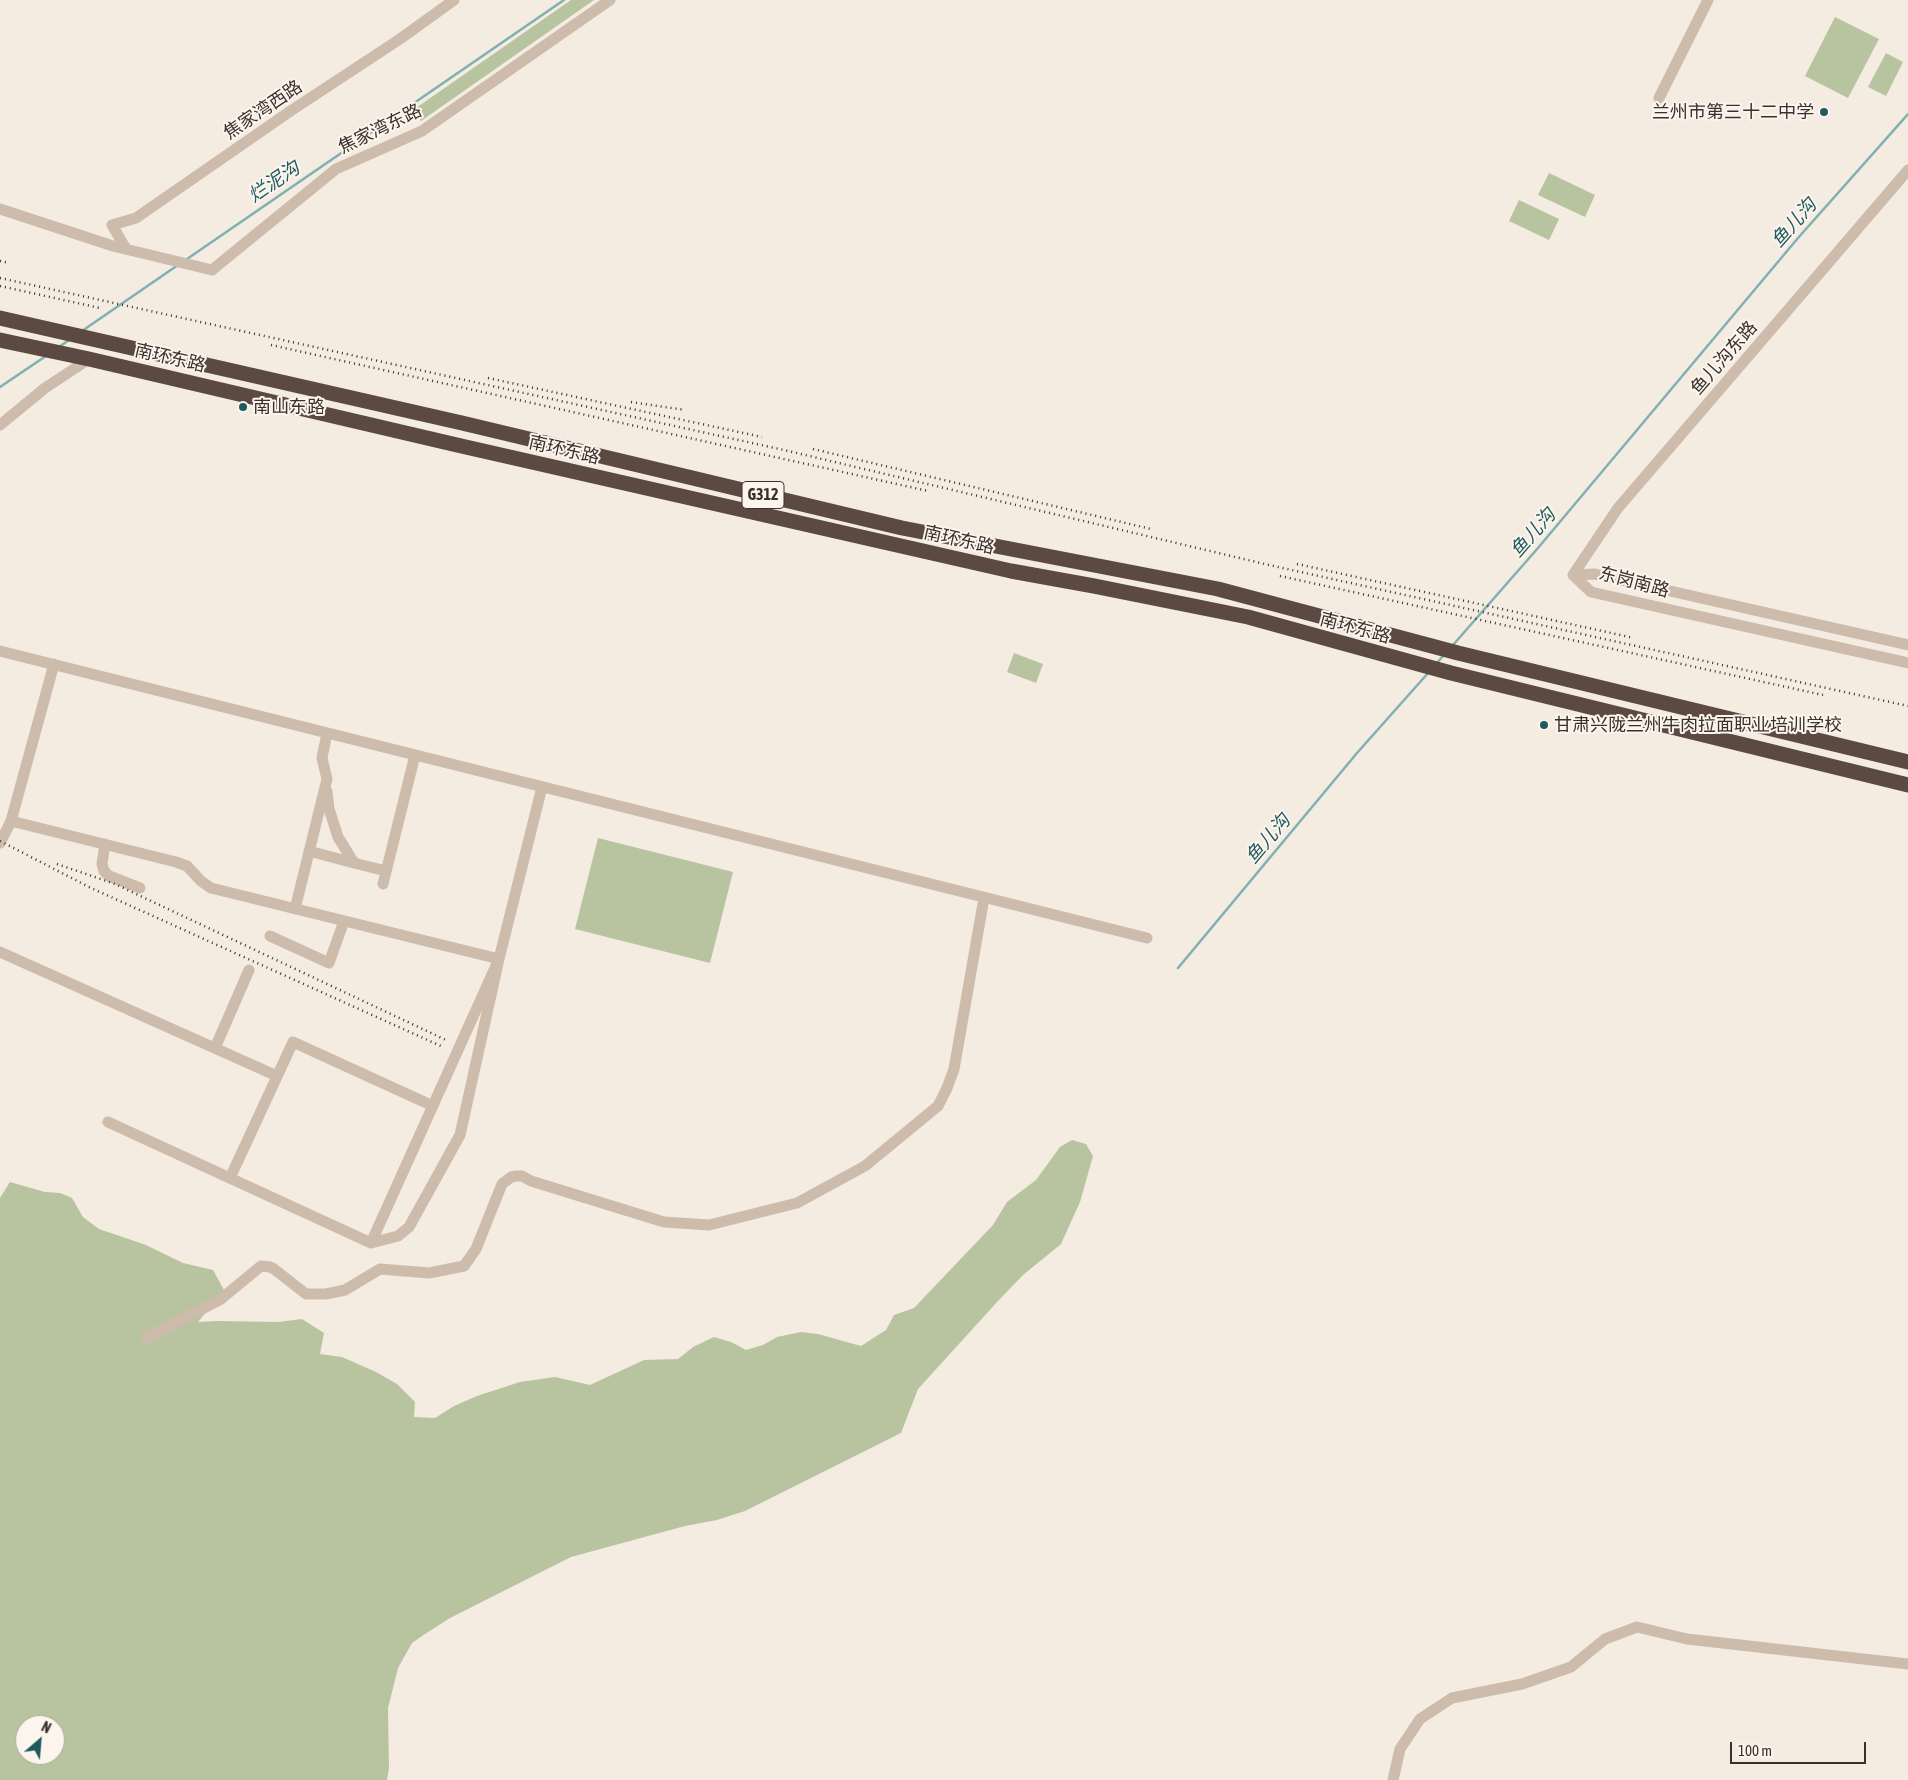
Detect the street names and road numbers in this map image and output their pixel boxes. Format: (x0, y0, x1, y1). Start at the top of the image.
street label: 焦家湾西路 (220, 76, 306, 144)
street label: 焦家湾东路 (335, 100, 425, 158)
street label: 鱼儿沟东路 (1686, 317, 1762, 399)
street label: 南环东路 (132, 339, 208, 377)
street label: 南环东路 (526, 431, 602, 469)
road number: G312 (742, 482, 784, 508)
street label: 南环东路 (921, 521, 997, 559)
street label: 东岗南路 (1596, 562, 1672, 602)
street label: 南环东路 (1317, 608, 1393, 648)

